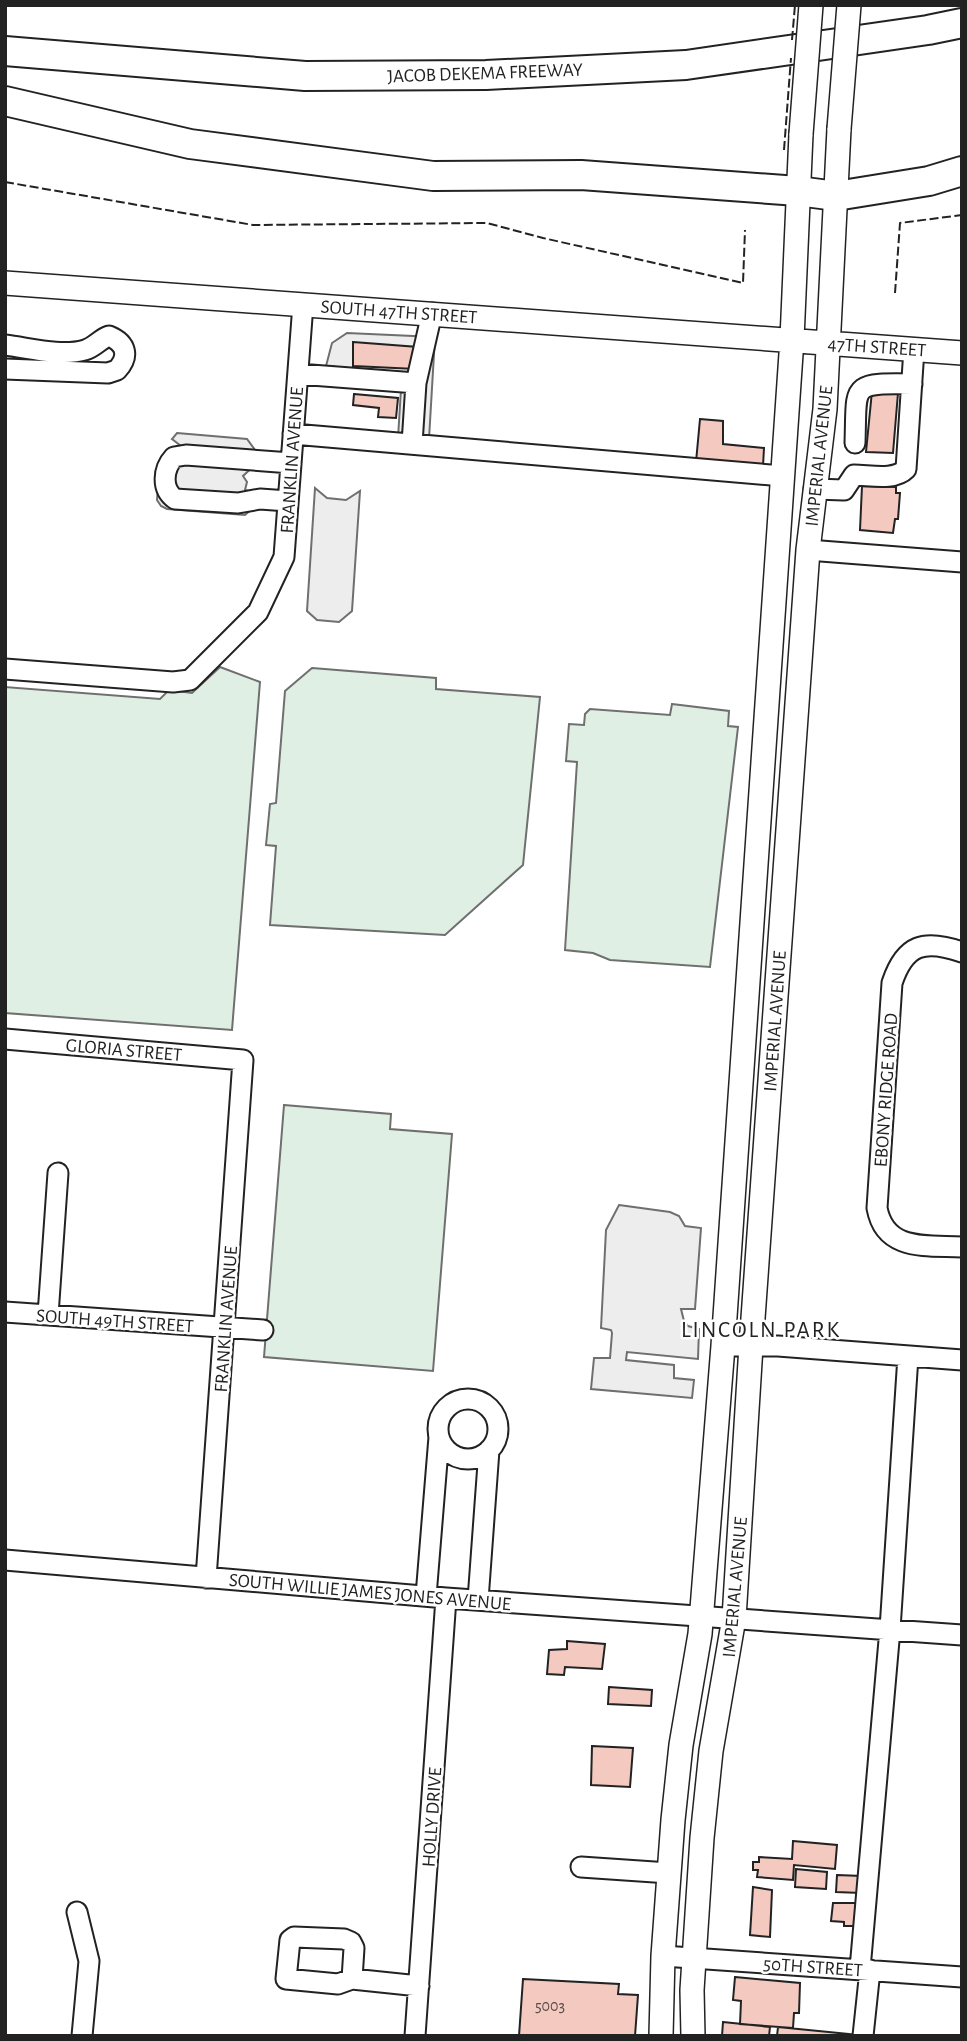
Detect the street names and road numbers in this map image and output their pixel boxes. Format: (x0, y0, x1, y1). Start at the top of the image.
street label: JACOB DEKEMA FREEWAY (387, 61, 583, 86)
street label: SOUTH 47TH STREET (320, 298, 478, 327)
street label: 47TH STREET (827, 335, 927, 360)
street label: IMPERIAL AVENUE (803, 385, 836, 527)
street label: FRANKLIN AVENUE (278, 386, 307, 534)
street label: IMPERIAL AVENUE (761, 950, 790, 1092)
street label: EBONY RIDGE ROAD (872, 1012, 901, 1168)
street label: GLORIA STREET (65, 1036, 183, 1065)
street label: FRANKLIN AVENUE (212, 1245, 241, 1393)
street label: SOUTH 49TH STREET (35, 1307, 194, 1336)
street label: IMPERIAL AVENUE (720, 1516, 751, 1658)
street label: SOUTH WILLIE JAMES JONES AVENUE (228, 1571, 512, 1614)
street label: HOLLY DRIVE (420, 1766, 445, 1868)
street label: 50TH STREET (763, 1955, 863, 1980)

